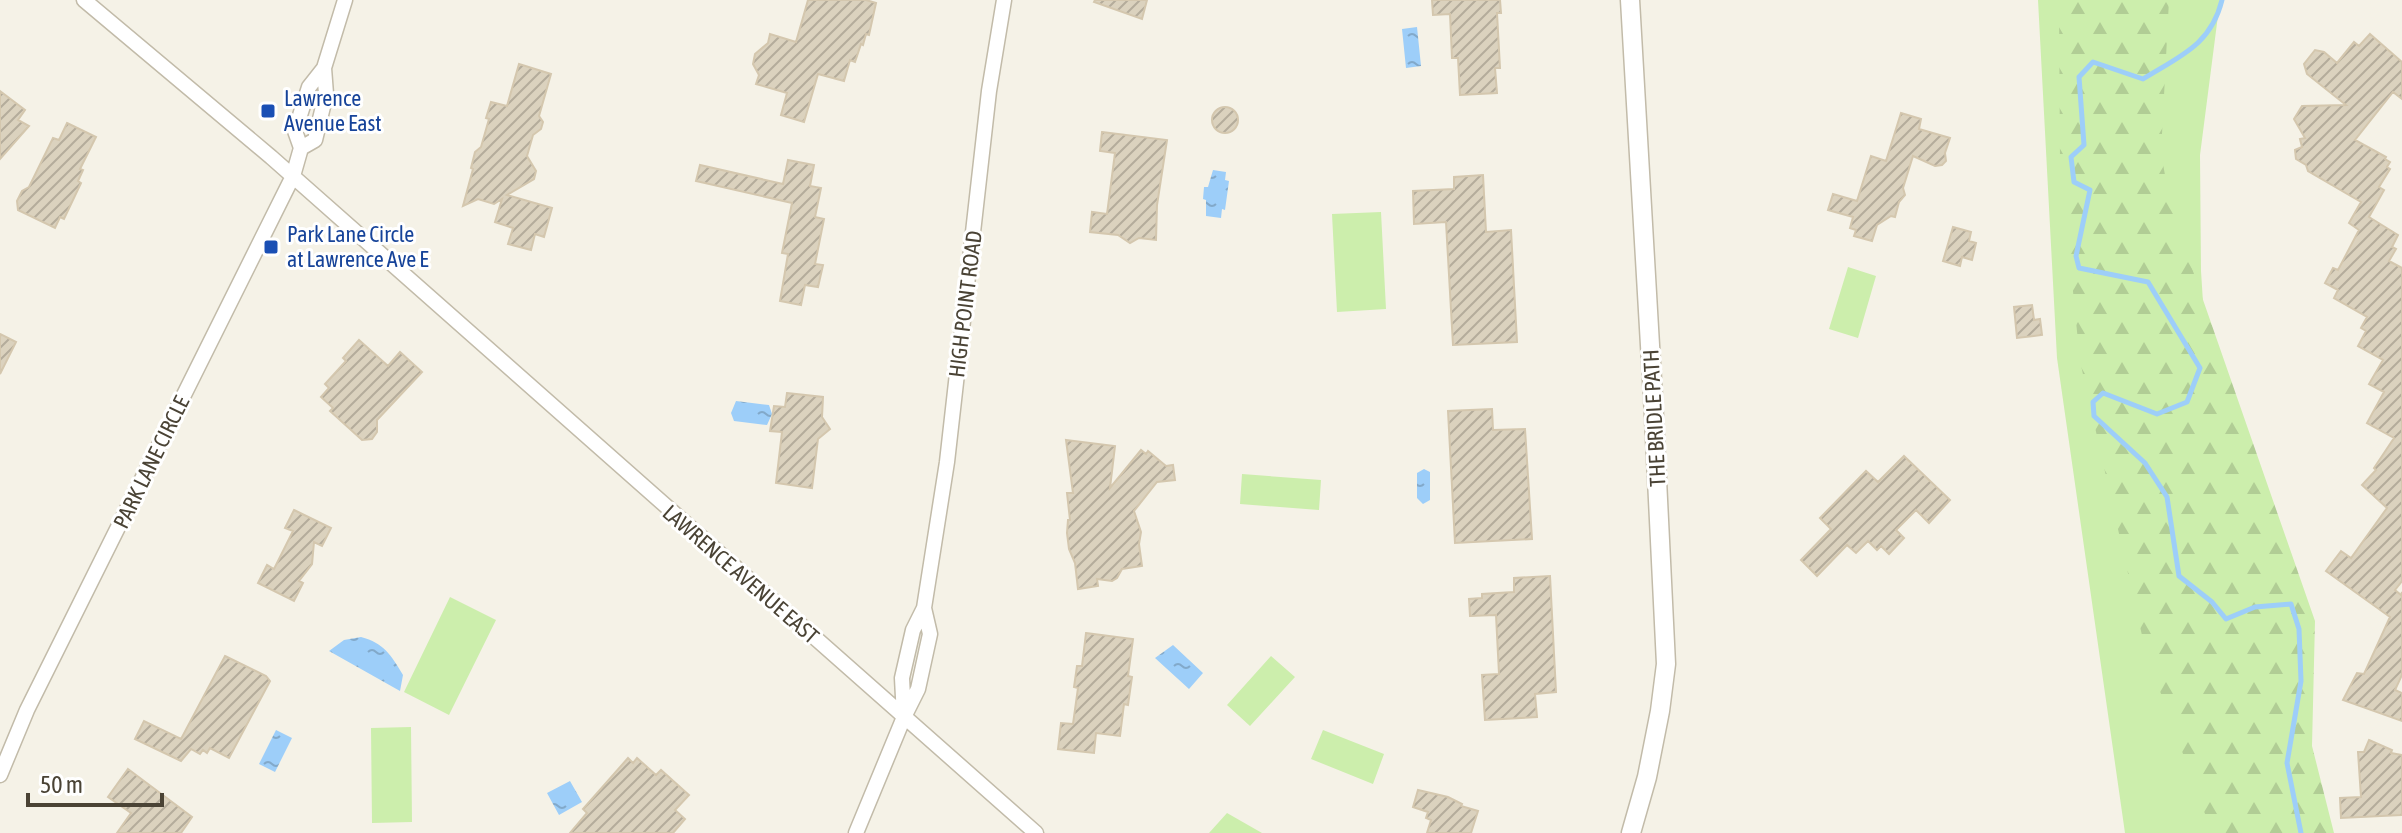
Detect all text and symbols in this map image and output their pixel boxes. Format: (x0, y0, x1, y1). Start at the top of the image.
place label: Lawrence Avenue East (284, 85, 382, 136)
marker: Lawrence Avenue East (259, 102, 277, 120)
place label: Park Lane Circle at Lawrence Ave E (287, 221, 429, 272)
street label: HIGH POINT ROAD (943, 229, 987, 379)
marker: Park Lane Circle at Lawrence Ave E (262, 238, 280, 256)
street label: THE BRIDLE PATH (1637, 349, 1671, 487)
street label: PARK LANE CIRCLE (108, 391, 195, 533)
street label: LAWRENCE AVENUE EAST (658, 499, 825, 649)
scale bar (28, 757, 162, 807)
text: 50 m (40, 771, 83, 798)

